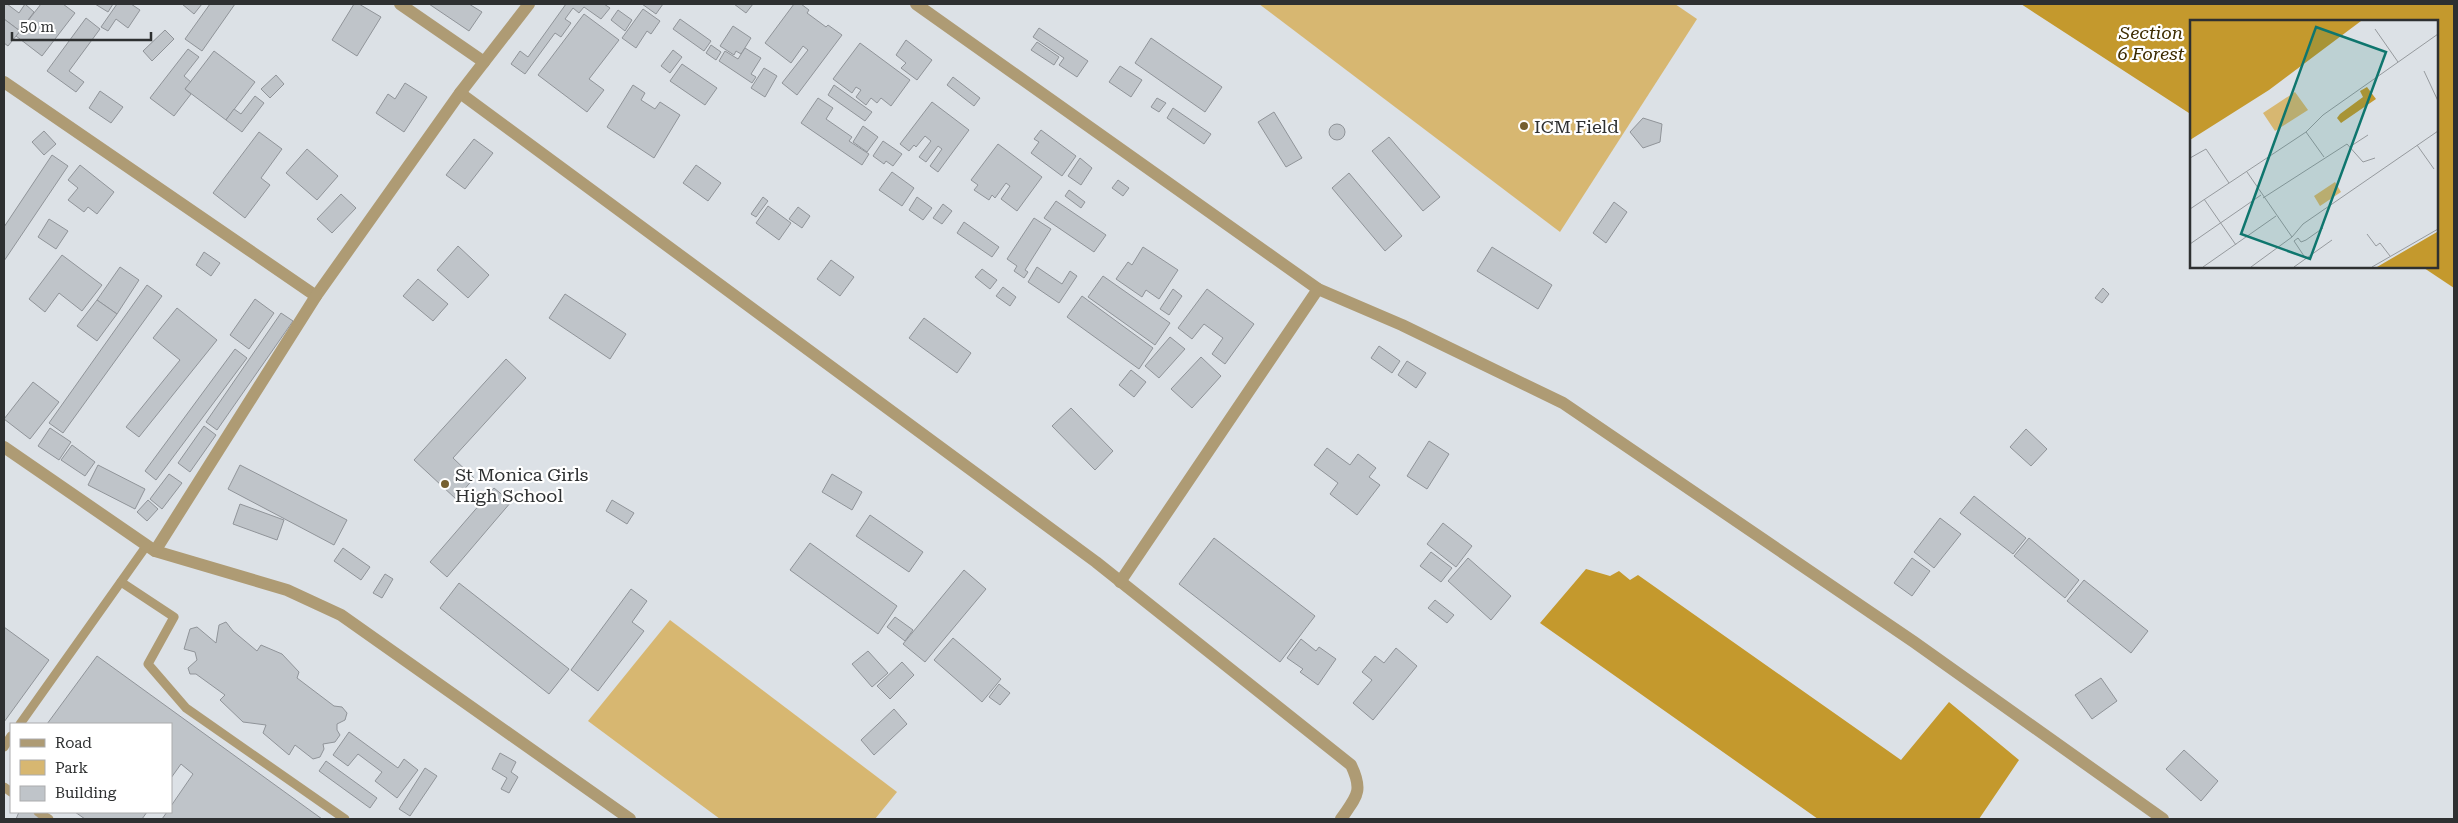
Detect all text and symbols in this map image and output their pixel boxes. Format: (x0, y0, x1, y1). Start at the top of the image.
scale bar (12, 10, 151, 42)
text: 50 m (20, 18, 55, 36)
inset map (2190, 20, 2438, 268)
park label: Section 6 Forest (2117, 22, 2185, 64)
place label: ICM Field (1534, 116, 1619, 137)
marker: ICM Field (1518, 120, 1530, 132)
place label: St Monica Girls High School (455, 464, 588, 506)
marker: St Monica Girls High School (439, 478, 451, 490)
legend (10, 723, 172, 813)
text: Road (55, 734, 92, 752)
text: Park (55, 759, 89, 777)
text: Building (55, 784, 117, 802)

